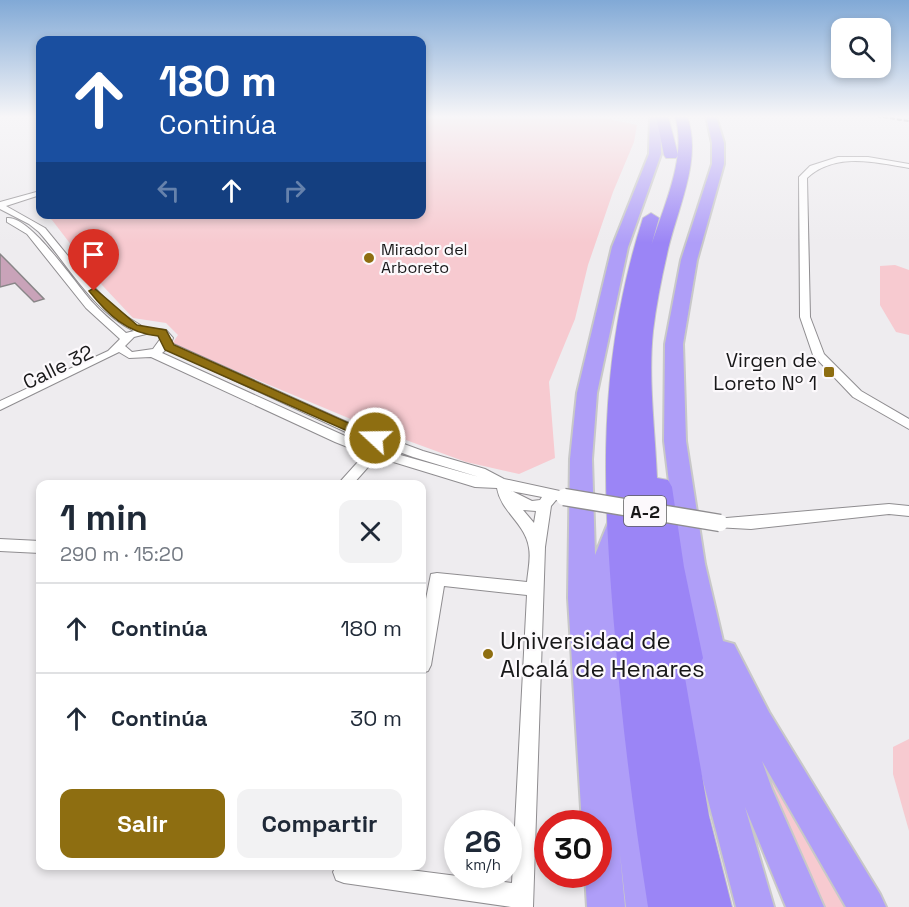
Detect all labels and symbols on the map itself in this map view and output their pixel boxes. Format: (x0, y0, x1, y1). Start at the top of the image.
pin (68, 229, 119, 291)
place label: Mirador del Arboreto (381, 239, 468, 278)
marker: Mirador del Arboreto (362, 251, 376, 265)
street label: Calle 32 (18, 339, 98, 395)
place label: Virgen de Loreto Nº 1 (713, 347, 817, 396)
marker: Virgen de Loreto Nº 1 (822, 365, 836, 379)
position arrow (343, 406, 407, 470)
road number: A-2 (624, 496, 666, 526)
place label: Universidad de Alcalá de Henares (500, 625, 705, 684)
marker: Universidad de Alcalá de Henares (481, 647, 495, 661)
speed limit sign: 30 (534, 810, 612, 888)

